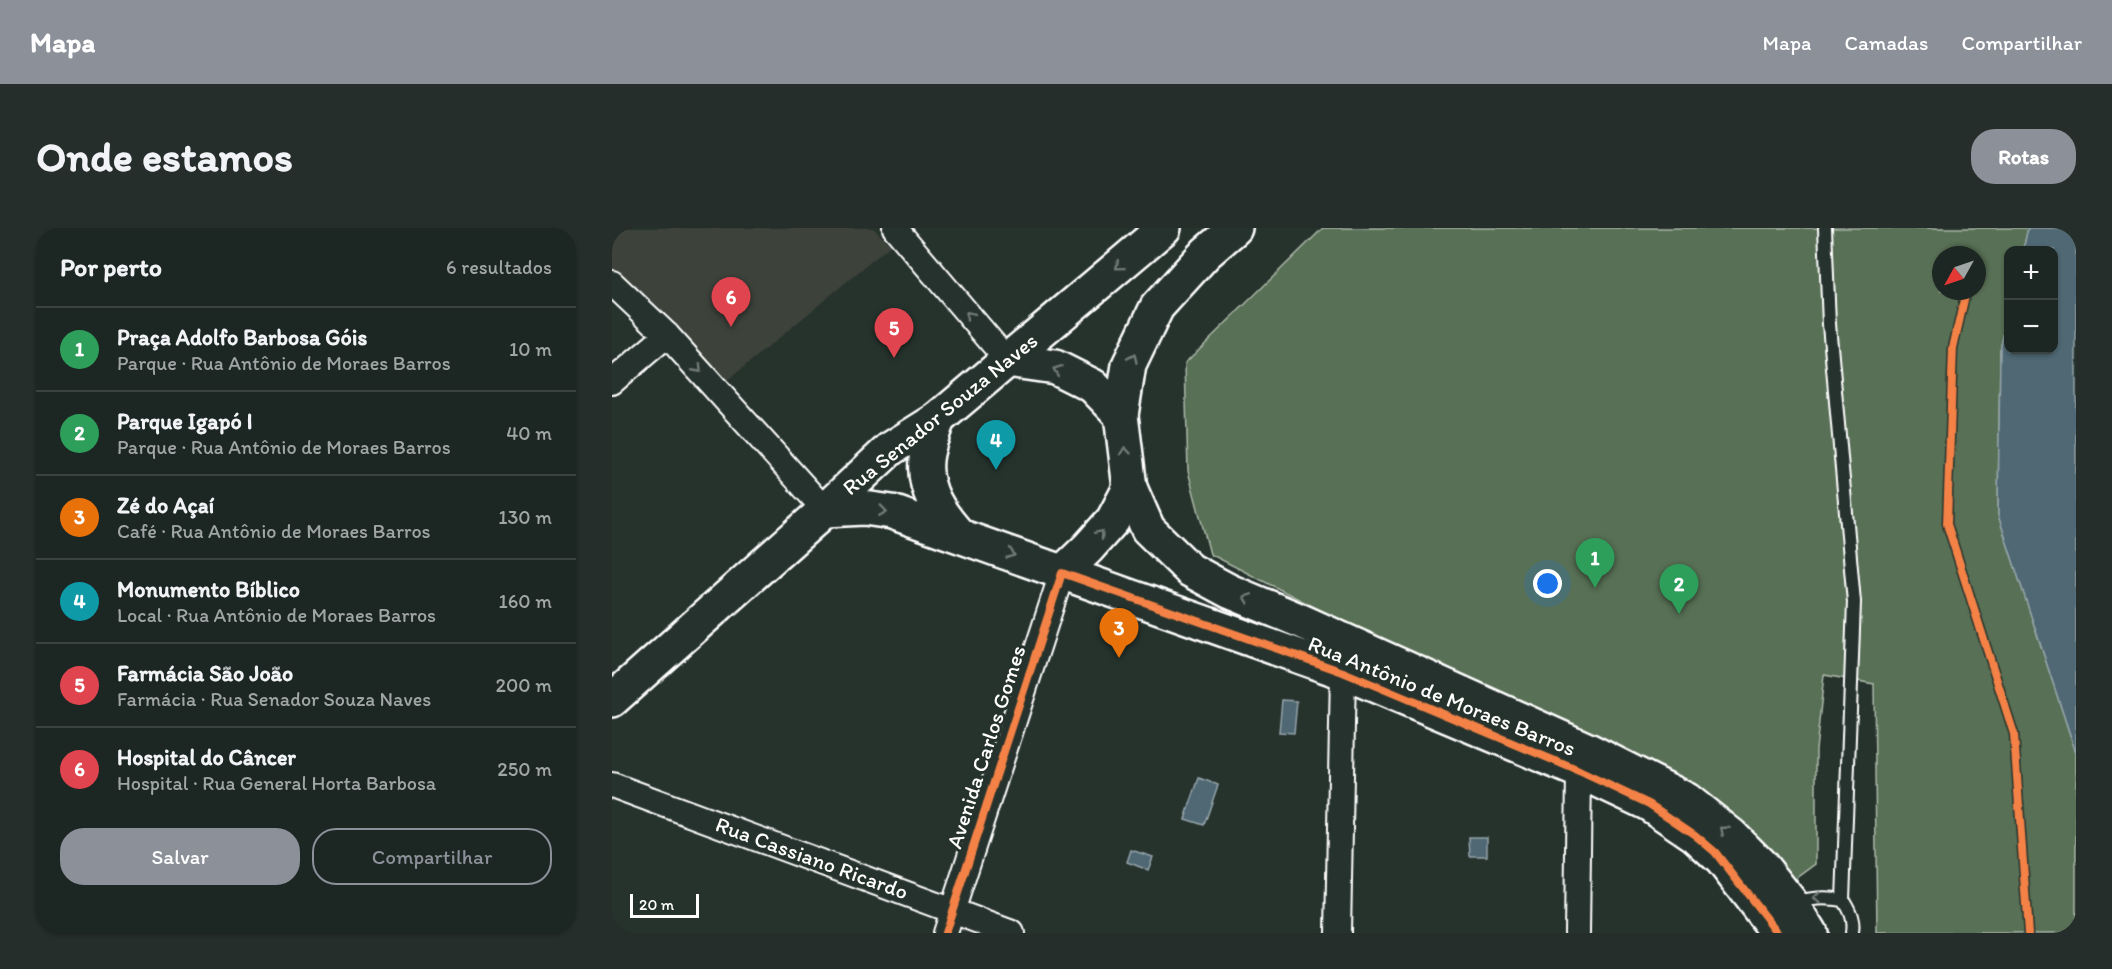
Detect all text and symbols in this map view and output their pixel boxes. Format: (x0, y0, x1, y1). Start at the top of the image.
text: Mapa (30, 25, 95, 59)
text: Mapa (1763, 30, 1811, 55)
text: Camadas (1844, 30, 1928, 55)
text: Compartilhar (1961, 30, 2082, 55)
button: Rotas (1971, 129, 2076, 184)
text: Onde estamos (36, 131, 293, 182)
north arrow (1932, 246, 1986, 300)
map controls (2004, 246, 2058, 354)
button: + (2004, 246, 2058, 300)
text: Por perto (60, 251, 162, 283)
text: 6 resultados (446, 255, 552, 279)
one-way arrow (1115, 258, 1126, 269)
pin: 6 (712, 278, 750, 327)
button: − (2004, 300, 2058, 354)
pin: 5 (874, 308, 914, 358)
one-way arrow (965, 311, 976, 322)
text: Praça Adolfo Barbosa Góis (117, 324, 367, 351)
street label: Rua Senador Souza Naves (837, 327, 1043, 501)
text: 1 (75, 337, 84, 361)
text: 10 m (509, 337, 552, 361)
text: Parque · Rua Antônio de Moraes Barros (117, 351, 451, 375)
one-way arrow (1125, 353, 1137, 364)
one-way arrow (691, 362, 702, 373)
one-way arrow (1053, 364, 1063, 377)
text: Parque Igapó I (117, 408, 252, 435)
pin: 4 (976, 420, 1016, 470)
text: 2 (74, 421, 85, 445)
text: 40 m (506, 421, 552, 445)
text: Parque · Rua Antônio de Moraes Barros (117, 435, 451, 459)
one-way arrow (1120, 447, 1132, 456)
text: Zé do Açaí (117, 492, 214, 519)
one-way arrow (879, 504, 888, 516)
text: 3 (74, 505, 85, 529)
text: 130 m (498, 505, 552, 529)
text: Café · Rua Antônio de Moraes Barros (117, 519, 431, 543)
one-way arrow (1093, 530, 1104, 541)
pin: 1 (1576, 538, 1614, 588)
one-way arrow (1005, 547, 1015, 560)
pin: 2 (1660, 564, 1698, 614)
your location (1533, 569, 1562, 598)
text: Monumento Bíblico (117, 576, 300, 603)
text: 4 (73, 589, 86, 613)
text: 160 m (499, 589, 552, 613)
one-way arrow (1242, 593, 1253, 605)
text: Local · Rua Antônio de Moraes Barros (117, 603, 436, 627)
pin: 3 (1100, 608, 1138, 658)
street label: Rua Antônio de Moraes Barros (1304, 630, 1580, 762)
street label: Avenida Carlos Gomes (940, 642, 1032, 852)
text: Farmácia São João (117, 660, 293, 687)
text: 5 (74, 673, 85, 697)
text: 200 m (496, 673, 552, 697)
text: Farmácia · Rua Senador Souza Naves (117, 687, 431, 711)
text: Hospital do Câncer (117, 744, 296, 771)
text: 6 (74, 757, 85, 781)
text: 250 m (497, 757, 552, 781)
text: Hospital · Rua General Horta Barbosa (117, 771, 436, 795)
street label: Rua Cassiano Ricardo (712, 811, 912, 905)
one-way arrow (1720, 826, 1731, 837)
button: Salvar (60, 828, 300, 885)
button: Compartilhar (312, 828, 552, 885)
scale bar (630, 891, 699, 918)
one-way arrow (1813, 891, 1822, 904)
text: 20 m (639, 895, 674, 914)

